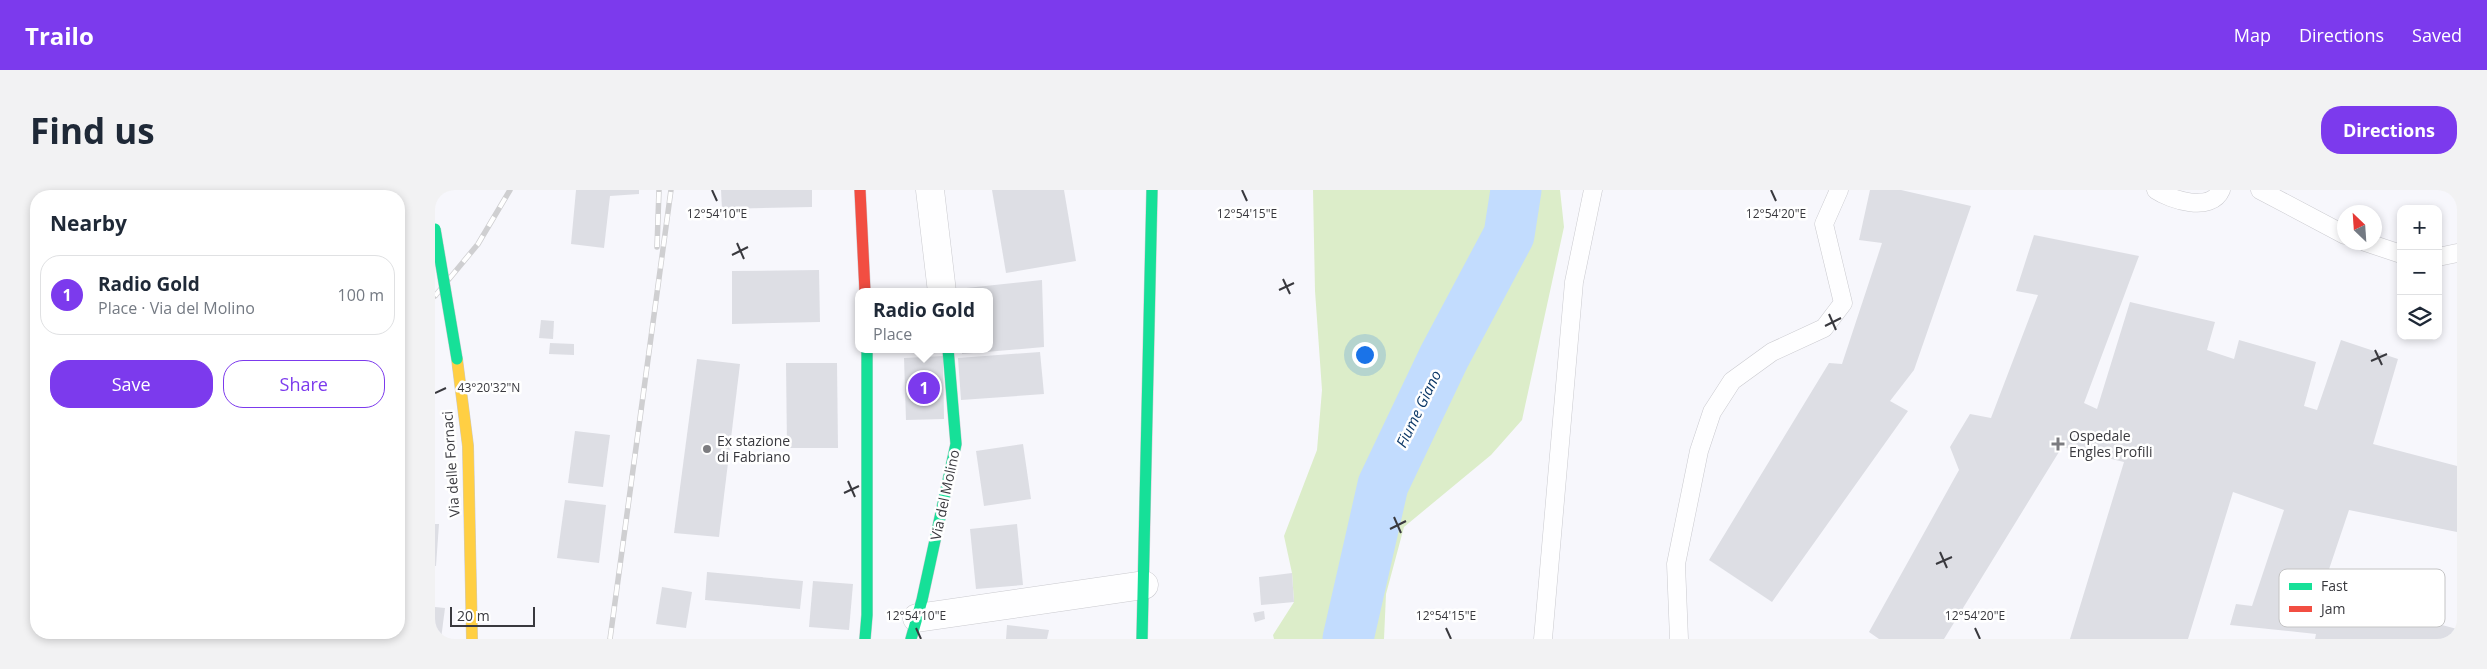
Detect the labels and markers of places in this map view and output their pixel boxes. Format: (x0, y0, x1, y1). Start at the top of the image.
pin: 1 (908, 369, 940, 407)
place label: Ospedale Engles Profili (2069, 426, 2153, 461)
place label: Ex stazione di Fabriano (717, 431, 790, 466)
marker: Ospedale Engles Profili (2051, 437, 2065, 451)
marker: Ex stazione di Fabriano (701, 443, 713, 455)

